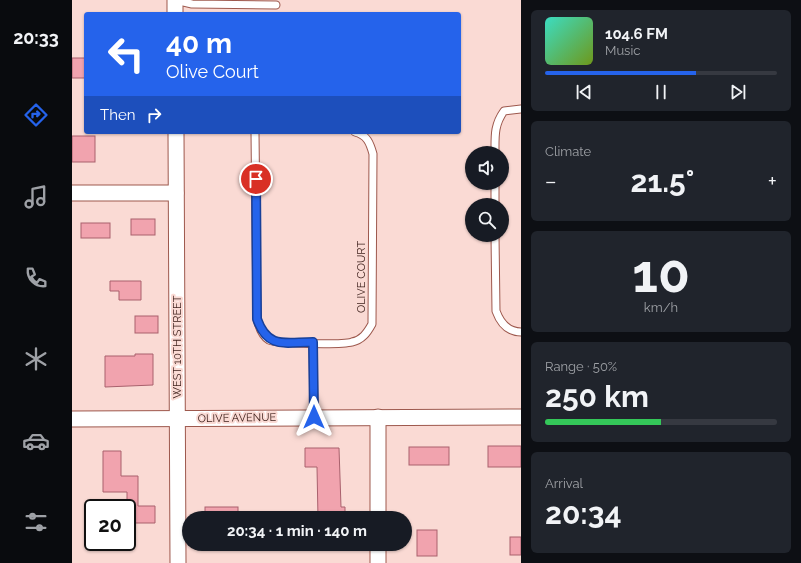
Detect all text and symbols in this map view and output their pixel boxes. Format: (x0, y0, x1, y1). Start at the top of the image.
text: 104.6 FM (605, 25, 668, 43)
text: 20:33 (13, 27, 59, 48)
text: 40 m (166, 27, 232, 60)
icon: left (100, 28, 152, 80)
text: Music (605, 43, 640, 58)
text: Olive Court (166, 61, 259, 82)
icon: previous (573, 81, 595, 103)
icon: pause (650, 81, 672, 103)
icon: next (727, 81, 749, 103)
icon: directions (22, 101, 50, 129)
icon: right (143, 104, 165, 126)
text: Then (100, 106, 135, 124)
text: Climate (545, 144, 591, 159)
map controls (465, 146, 509, 242)
button: sound (465, 146, 509, 190)
pin (239, 162, 273, 196)
text: 21.5° (631, 164, 694, 199)
icon: arrive (245, 168, 267, 190)
text: − (545, 168, 557, 194)
text: + (768, 168, 777, 194)
icon: music (22, 183, 50, 211)
button: search (465, 198, 509, 242)
street label: OLIVE COURT (355, 241, 368, 313)
text: 10 (632, 243, 690, 304)
icon: phone (22, 264, 50, 292)
street label: WEST 10TH STREET (171, 295, 184, 399)
text: km/h (644, 300, 678, 315)
icon: climate (22, 345, 50, 373)
text: Range · 50% (545, 359, 617, 374)
text: 250 km (545, 379, 649, 414)
position arrow (293, 396, 335, 438)
street label: OLIVE AVENUE (198, 411, 277, 425)
icon: car (22, 427, 50, 455)
text: Arrival (545, 476, 583, 491)
text: 20:34 (545, 496, 622, 531)
speed limit sign: 20 (84, 499, 136, 551)
icon: filters (22, 508, 50, 536)
text: 20:34 · 1 min · 140 m (227, 522, 367, 540)

